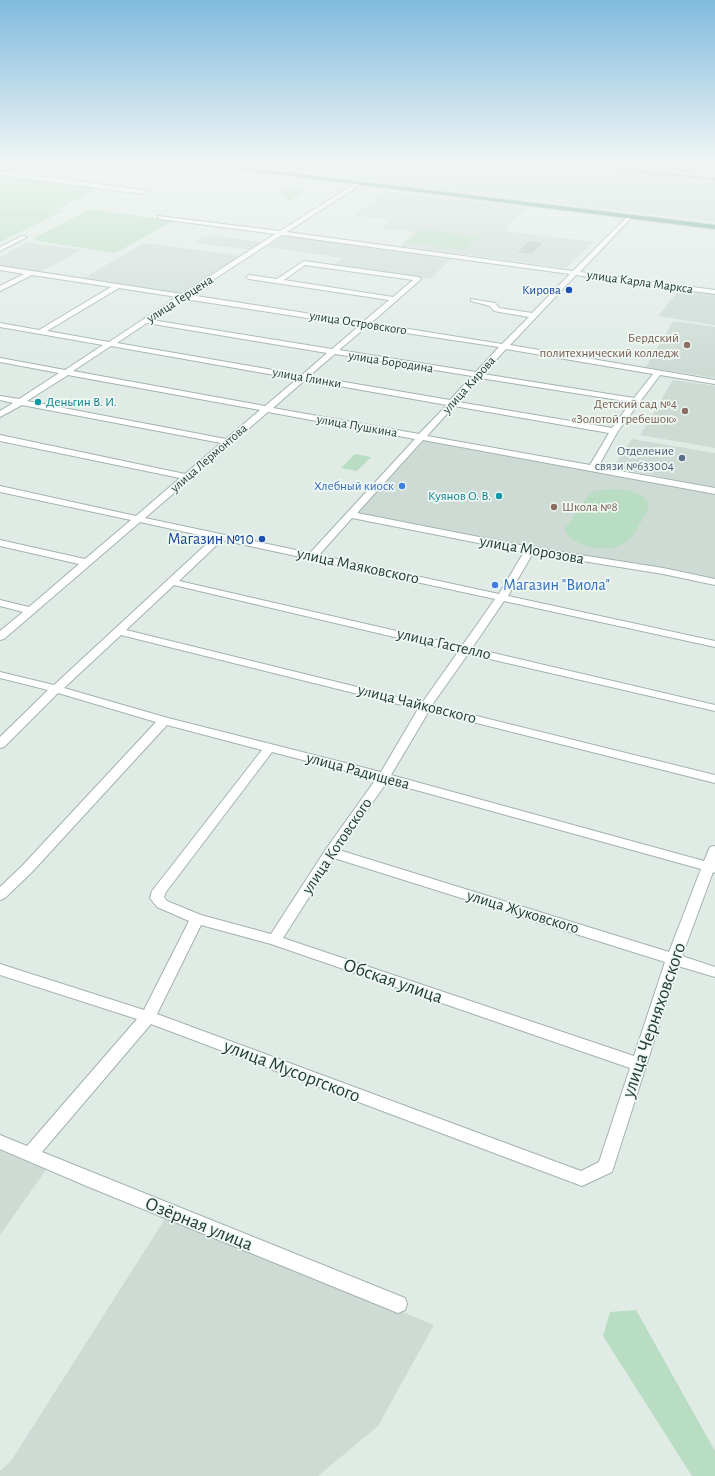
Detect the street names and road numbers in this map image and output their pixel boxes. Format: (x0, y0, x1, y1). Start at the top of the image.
street label: улица Карла Маркса (586, 267, 694, 297)
street label: улица Герцена (144, 272, 216, 326)
street label: улица Островского (308, 308, 408, 338)
street label: улица Бородина (347, 348, 435, 376)
street label: улица Кирова (439, 353, 499, 417)
street label: улица Глинки (271, 364, 343, 392)
street label: улица Пушкина (315, 411, 399, 441)
street label: улица Лермонтова (167, 420, 251, 496)
street label: улица Морозова (478, 531, 586, 569)
street label: улица Маяковского (295, 544, 421, 588)
street label: улица Гастелло (395, 624, 493, 664)
street label: улица Чайковского (356, 680, 478, 728)
street label: улица Радищева (304, 748, 412, 794)
street label: улица Котовского (298, 794, 376, 898)
street label: улица Жуковского (465, 886, 581, 938)
street label: улица Черняховского (617, 939, 691, 1101)
street label: Обская улица (340, 953, 446, 1009)
street label: улица Мусоргского (221, 1035, 363, 1107)
street label: Озёрная улица (142, 1192, 256, 1256)

